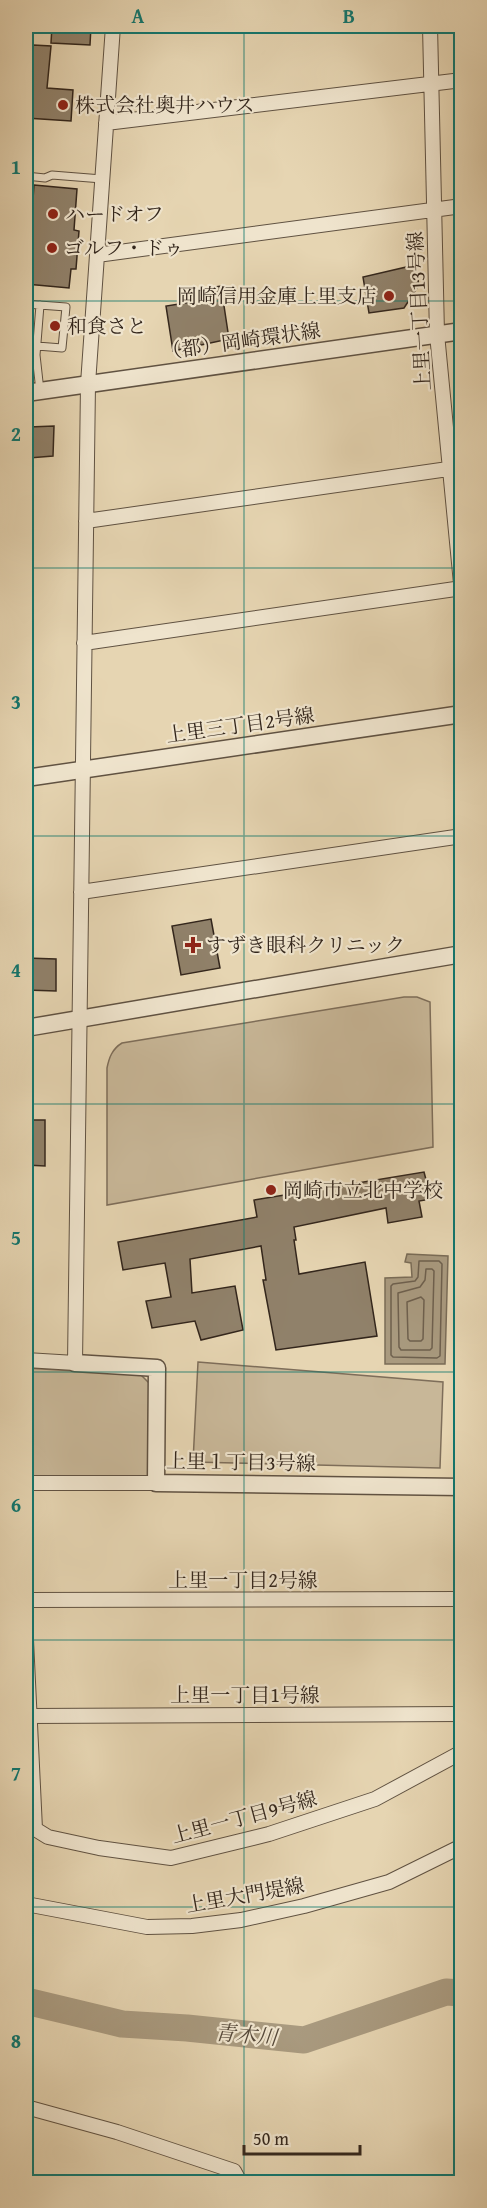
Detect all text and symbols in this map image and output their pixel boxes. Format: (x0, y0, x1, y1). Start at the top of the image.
text: A (132, 1, 145, 30)
text: B (343, 1, 355, 30)
place label: 株式会社奥井ハウス (75, 90, 254, 119)
marker: 株式会社奥井ハウス (56, 98, 70, 112)
text: 1 (11, 152, 21, 181)
place label: ハードオフ (65, 199, 164, 228)
marker: ハードオフ (46, 207, 60, 221)
street label: 上里一丁目13号線 (400, 231, 437, 391)
place label: ゴルフ・ドゥ (64, 233, 184, 262)
marker: ゴルフ・ドゥ (45, 241, 59, 255)
place label: 岡崎信用金庫上里支店 (177, 281, 377, 310)
marker: 岡崎信用金庫上里支店 (382, 289, 396, 303)
place label: 和食さと (67, 311, 147, 340)
street label: （都）岡崎環状線 (160, 315, 322, 366)
marker: 和食さと (48, 319, 62, 333)
text: 2 (11, 419, 21, 448)
text: 3 (11, 687, 21, 716)
street label: 上里三丁目2号線 (164, 700, 316, 749)
place label: すずき眼科クリニック (206, 930, 405, 959)
marker: すずき眼科クリニック (184, 936, 202, 954)
text: 4 (11, 955, 21, 984)
place label: 岡崎市立北中学校 (283, 1175, 443, 1204)
marker: 岡崎市立北中学校 (264, 1183, 278, 1197)
text: 5 (11, 1223, 21, 1252)
street label: 上里１丁目3号線 (166, 1446, 316, 1477)
text: 6 (11, 1490, 21, 1519)
street label: 上里一丁目2号線 (168, 1565, 318, 1594)
street label: 上里一丁目1号線 (170, 1680, 320, 1709)
text: 7 (11, 1758, 21, 1787)
street label: 上里一丁目9号線 (168, 1783, 320, 1850)
street label: 上里大門堤線 (183, 1870, 307, 1919)
water label: 青木川 (213, 2016, 281, 2053)
text: 8 (11, 2026, 21, 2055)
scale bar (244, 2118, 360, 2156)
text: 50 m (253, 2125, 289, 2152)

